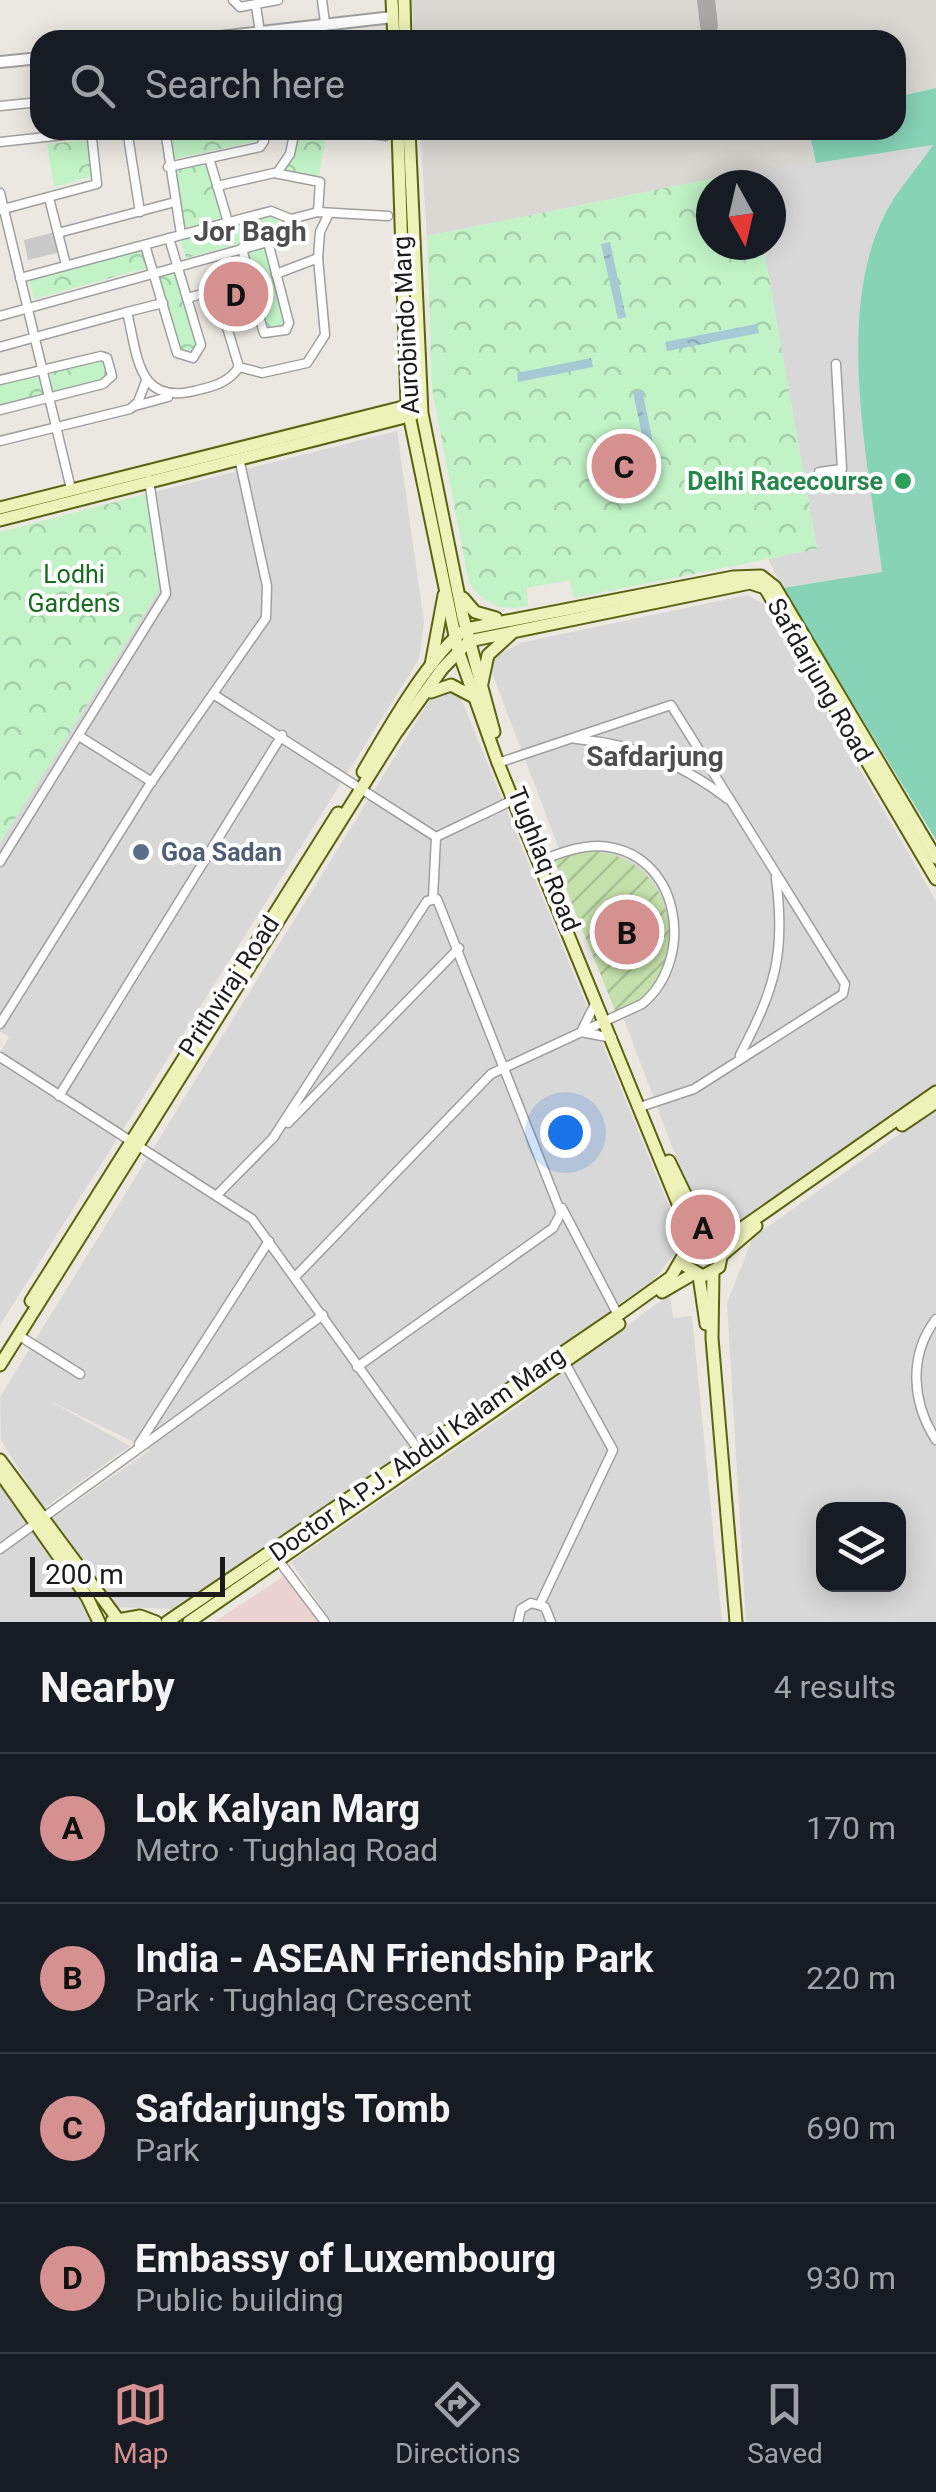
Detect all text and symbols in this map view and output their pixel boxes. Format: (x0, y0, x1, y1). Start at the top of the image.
search box (30, 30, 906, 140)
icon: search (65, 58, 120, 113)
text: Search here (145, 63, 345, 107)
north arrow (696, 170, 786, 260)
district label: Jor Bagh (193, 215, 307, 248)
street label: Aurobindo Marg (387, 235, 425, 415)
pin: D (204, 256, 268, 332)
pin: C (592, 428, 656, 504)
place label: Delhi Racecourse (687, 467, 883, 496)
marker: Delhi Racecourse (892, 470, 914, 492)
park label: Lodhi Gardens (28, 560, 120, 618)
street label: Safdarjung Road (761, 593, 879, 767)
district label: Safdarjung (586, 740, 724, 773)
street label: Tughlaq Road (502, 783, 586, 935)
place label: Goa Sadan (161, 838, 282, 867)
marker: Goa Sadan (130, 841, 152, 863)
pin: B (594, 894, 660, 970)
street label: Prithviraj Road (173, 910, 285, 1062)
your location (540, 1107, 591, 1158)
pin: A (670, 1190, 736, 1264)
street label: Doctor A.P.J. Abdul Kalam Marg (264, 1341, 570, 1567)
map controls (816, 1502, 906, 1592)
button: layers (816, 1502, 906, 1592)
scale bar (30, 1552, 225, 1596)
text: 200 m (45, 1558, 124, 1591)
text: Nearby (40, 1663, 175, 1712)
text: 4 results (774, 1668, 896, 1706)
text: Lok Kalyan Marg (135, 1787, 420, 1831)
text: A (62, 1809, 83, 1847)
text: 170 m (806, 1809, 896, 1847)
text: Metro · Tughlaq Road (135, 1831, 438, 1869)
text: India - ASEAN Friendship Park (135, 1937, 653, 1981)
text: B (62, 1959, 83, 1997)
text: 220 m (806, 1959, 896, 1997)
text: Park · Tughlaq Crescent (135, 1981, 472, 2019)
text: Safdarjung's Tomb (135, 2087, 450, 2131)
text: C (62, 2109, 83, 2147)
text: 690 m (806, 2109, 896, 2147)
text: Park (135, 2131, 199, 2169)
text: Embassy of Luxembourg (135, 2237, 556, 2281)
text: D (62, 2259, 83, 2297)
text: 930 m (806, 2259, 896, 2297)
text: Public building (135, 2281, 344, 2319)
tab: Map (113, 2377, 169, 2470)
tab: Directions (395, 2377, 521, 2470)
tab: Saved (747, 2377, 823, 2470)

